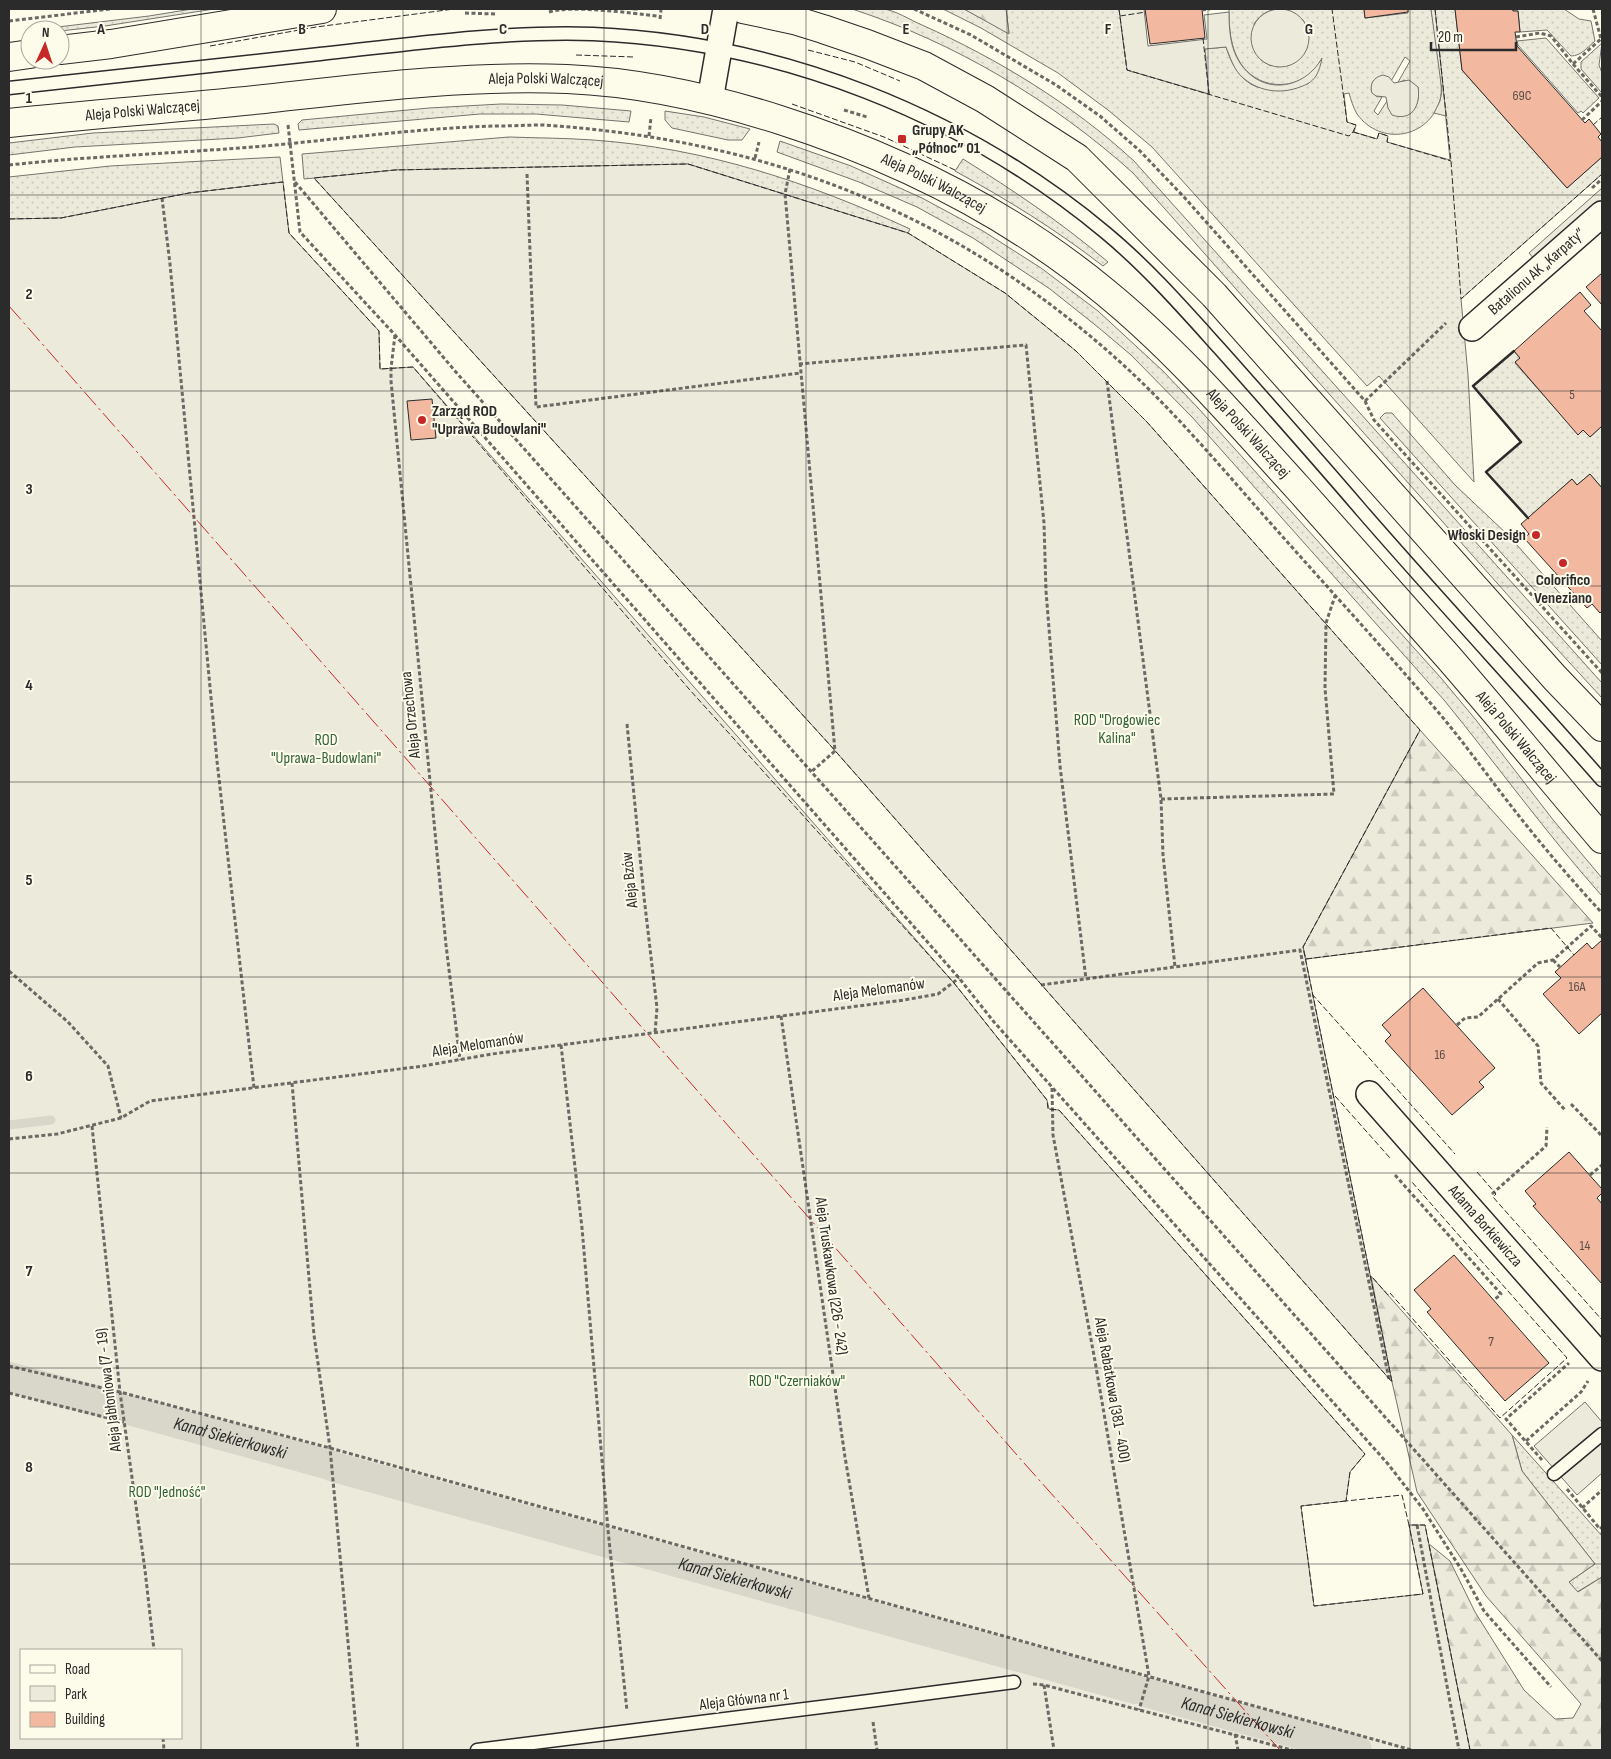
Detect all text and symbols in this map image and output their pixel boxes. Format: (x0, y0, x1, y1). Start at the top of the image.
north arrow (20, 20, 70, 70)
text: A (96, 20, 105, 39)
text: B (298, 20, 306, 39)
text: C (499, 20, 507, 39)
text: D (701, 20, 709, 39)
text: E (903, 20, 910, 39)
text: F (1105, 20, 1112, 39)
text: G (1305, 20, 1313, 39)
scale bar (1431, 20, 1516, 52)
text: N (41, 24, 50, 41)
text: 20 m (1438, 28, 1463, 47)
street label: Aleja Polski Walczącej (487, 69, 604, 91)
house number: 69C (1512, 87, 1532, 104)
text: 1 (26, 89, 33, 108)
street label: Aleja Polski Walczącej (83, 96, 201, 125)
place label: Grupy AK „Północ” 01 (912, 121, 981, 158)
marker: Grupy AK „Północ” 01 (896, 133, 908, 145)
street label: Aleja Polski Walczącej (877, 149, 990, 217)
street label: Batalionu AK „Karpaty” (1484, 224, 1589, 319)
text: 2 (25, 285, 33, 304)
street label: Aleja Polski Walczącej (1202, 384, 1294, 482)
house number: 5 (1569, 386, 1575, 403)
place label: Zarząd ROD "Uprawa Budowlani" (432, 402, 546, 439)
marker: Zarząd ROD "Uprawa Budowlani" (416, 414, 428, 426)
text: 3 (25, 480, 33, 499)
place label: Włoski Design (1448, 526, 1526, 545)
marker: Włoski Design (1530, 529, 1542, 541)
marker: Colorifico Veneziano (1557, 557, 1569, 569)
place label: Colorifico Veneziano (1534, 571, 1592, 608)
street label: Aleja Orzechowa (397, 671, 425, 760)
text: 4 (25, 676, 33, 695)
street label: Aleja Polski Walczącej (1471, 686, 1560, 787)
park label: ROD "Drogowiec Kalina" (1074, 711, 1160, 748)
park label: ROD "Uprawa-Budowlani" (271, 731, 381, 768)
street label: Aleja Bzów (618, 851, 642, 910)
text: 5 (25, 871, 33, 890)
street label: Aleja Melomanów (831, 974, 926, 1006)
house number: 16A (1568, 978, 1587, 995)
street label: Aleja Melomanów (430, 1028, 525, 1062)
house number: 16 (1434, 1046, 1446, 1063)
text: 6 (25, 1067, 33, 1086)
street label: Adama Borkiewicza (1444, 1180, 1527, 1271)
street label: Aleja Truskawkowa (226 - 242) (810, 1195, 852, 1356)
house number: 14 (1580, 1237, 1591, 1254)
text: 7 (26, 1262, 33, 1281)
street label: Aleja Rabatkowa (381 - 400) (1090, 1315, 1134, 1464)
street label: Aleja Jabłoniowa (7 - 19) (92, 1327, 126, 1454)
house number: 7 (1488, 1333, 1494, 1350)
park label: ROD "Czerniaków" (749, 1372, 845, 1391)
water label: Kanał Siekierkowski (172, 1412, 290, 1463)
text: 8 (25, 1458, 33, 1477)
park label: ROD "Jedność" (129, 1483, 205, 1502)
water label: Kanał Siekierkowski (676, 1553, 794, 1604)
legend (20, 1649, 182, 1739)
text: Road (65, 1660, 90, 1679)
text: Park (65, 1685, 87, 1704)
street label: Aleja Główna nr 1 (697, 1685, 790, 1715)
water label: Kanał Siekierkowski (1179, 1692, 1297, 1743)
text: Building (65, 1710, 105, 1729)

